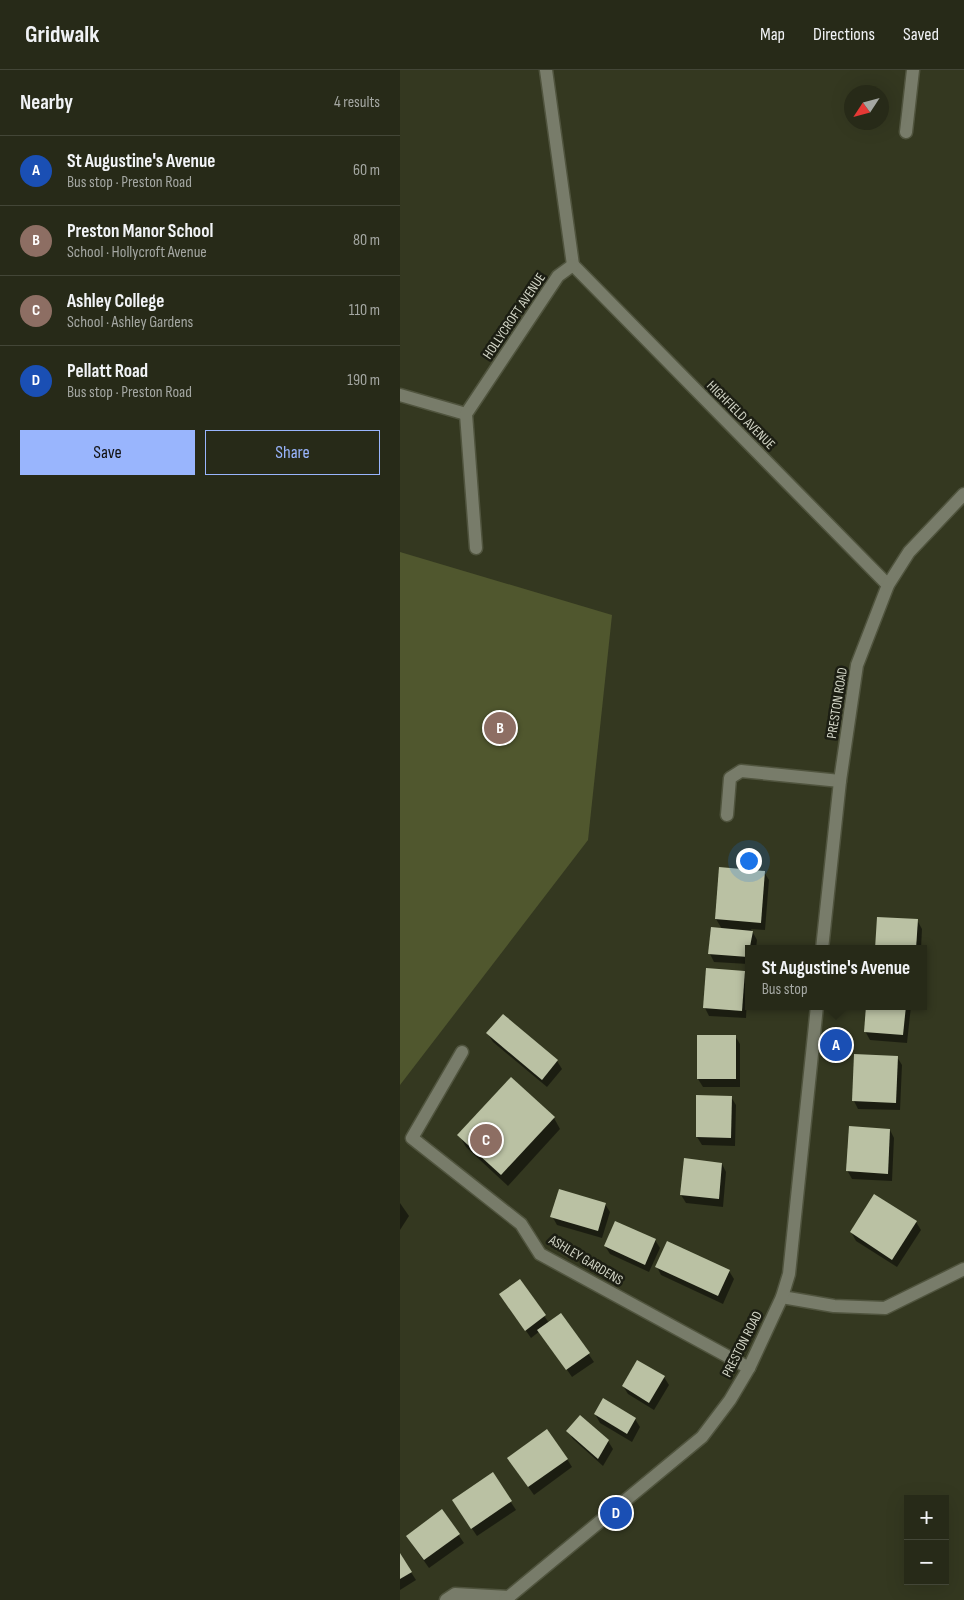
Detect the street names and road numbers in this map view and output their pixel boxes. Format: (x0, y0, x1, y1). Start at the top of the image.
street label: HOLLYCROFT AVENUE (479, 270, 549, 362)
street label: HIGHFIELD AVENUE (703, 377, 779, 453)
street label: PRESTON ROAD (823, 666, 851, 740)
street label: ASHLEY GARDENS (545, 1231, 626, 1289)
street label: PRESTON ROAD (718, 1308, 766, 1380)

